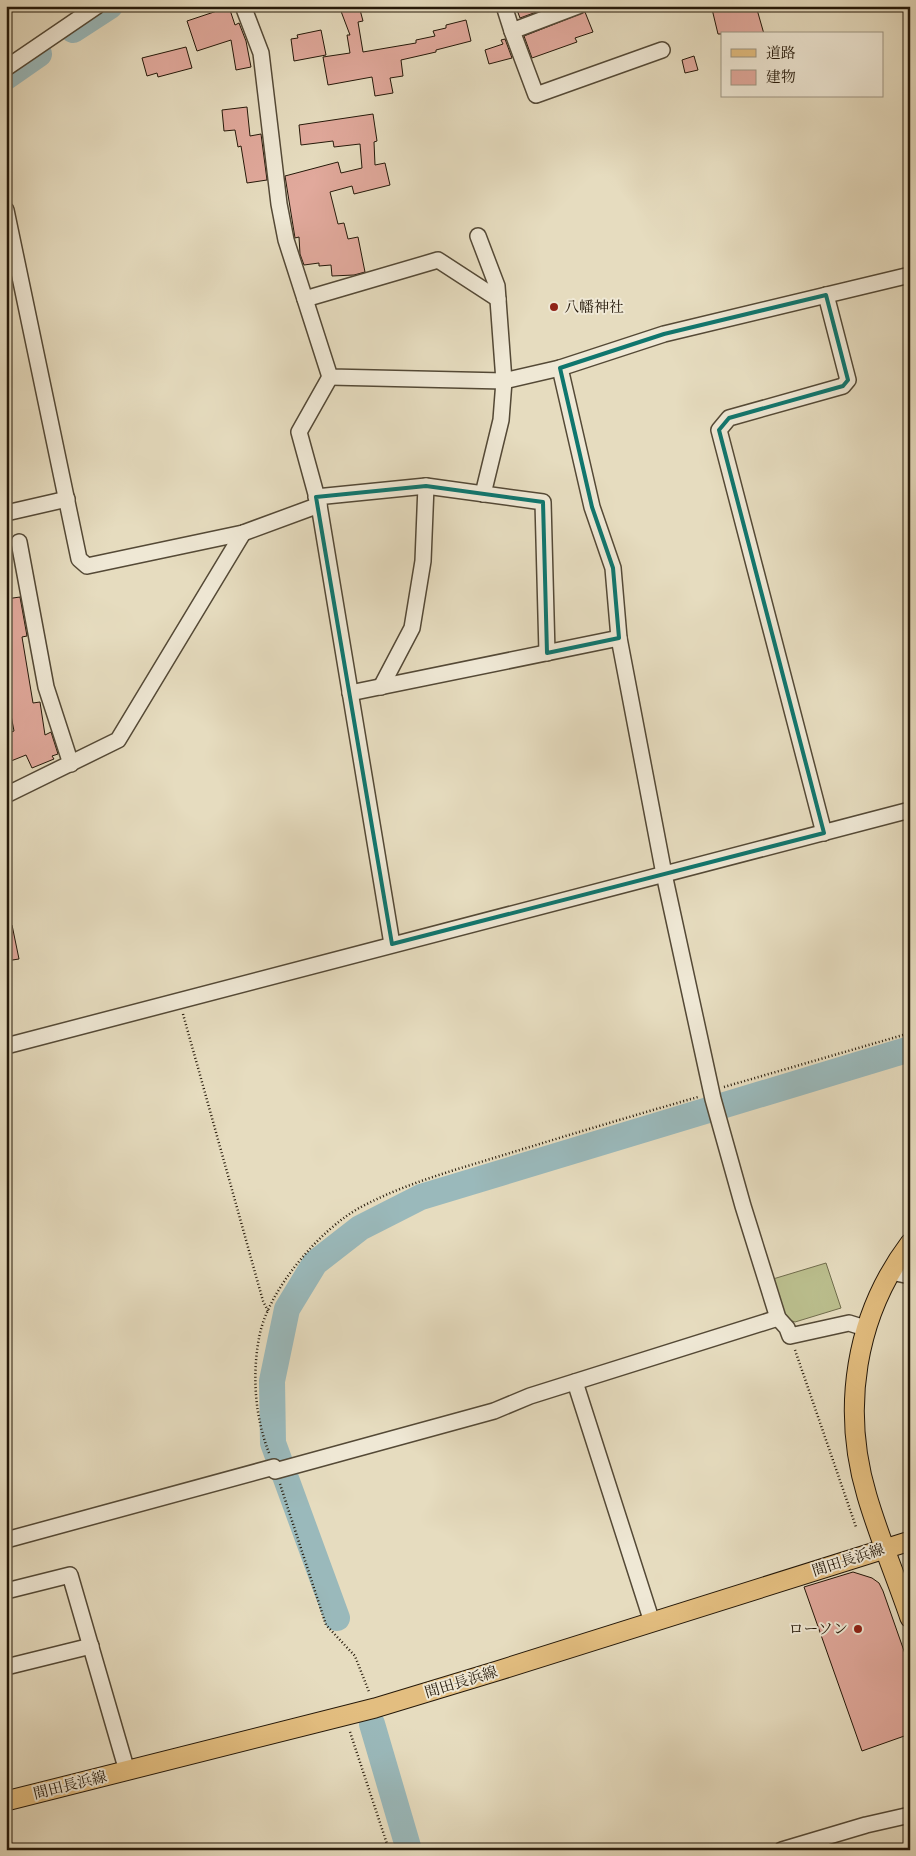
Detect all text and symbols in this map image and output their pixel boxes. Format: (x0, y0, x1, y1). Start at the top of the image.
legend (721, 32, 884, 98)
text: 道路 (766, 44, 796, 63)
text: 建物 (766, 68, 796, 87)
place label: 八幡神社 (564, 298, 624, 317)
marker: 八幡神社 (548, 301, 560, 313)
street label: 間田長浜線 (810, 1540, 887, 1581)
place label: ローソン (789, 1620, 848, 1639)
marker: ローソン (852, 1623, 864, 1635)
street label: 間田長浜線 (422, 1662, 500, 1703)
street label: 間田長浜線 (31, 1767, 109, 1804)

